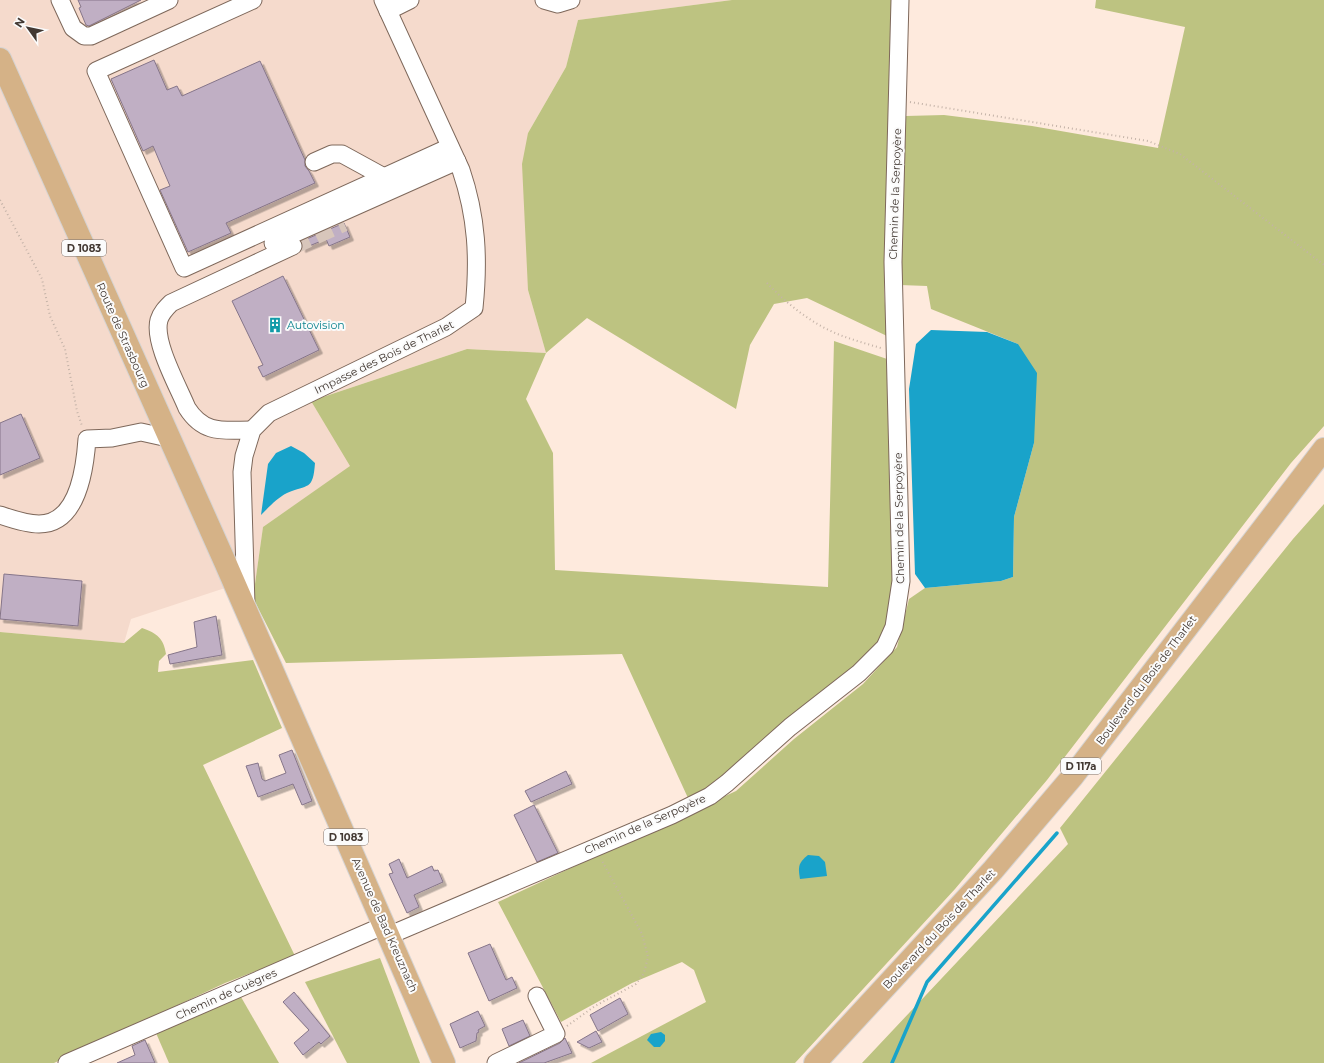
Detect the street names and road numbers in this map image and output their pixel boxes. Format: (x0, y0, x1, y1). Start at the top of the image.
street label: Chemin de la Serpoyère (886, 128, 904, 260)
road number: D 1083 (62, 240, 106, 256)
street label: Route de Strasbourg (93, 280, 153, 390)
street label: Impasse des Bois de Tharlet (312, 317, 457, 397)
street label: Chemin de la Serpoyère (891, 452, 907, 584)
street label: Boulevard du Bois de Tharlet (1093, 612, 1200, 748)
road number: D 117a (1061, 758, 1101, 774)
street label: Chemin de la Serpoyère (582, 791, 708, 857)
road number: D 1083 (324, 829, 368, 845)
street label: Avenue de Bad Kreuznach (349, 856, 421, 994)
street label: Boulevard du Bois de Tharlet (880, 866, 999, 992)
street label: Chemin de Cuègres (173, 965, 279, 1023)

